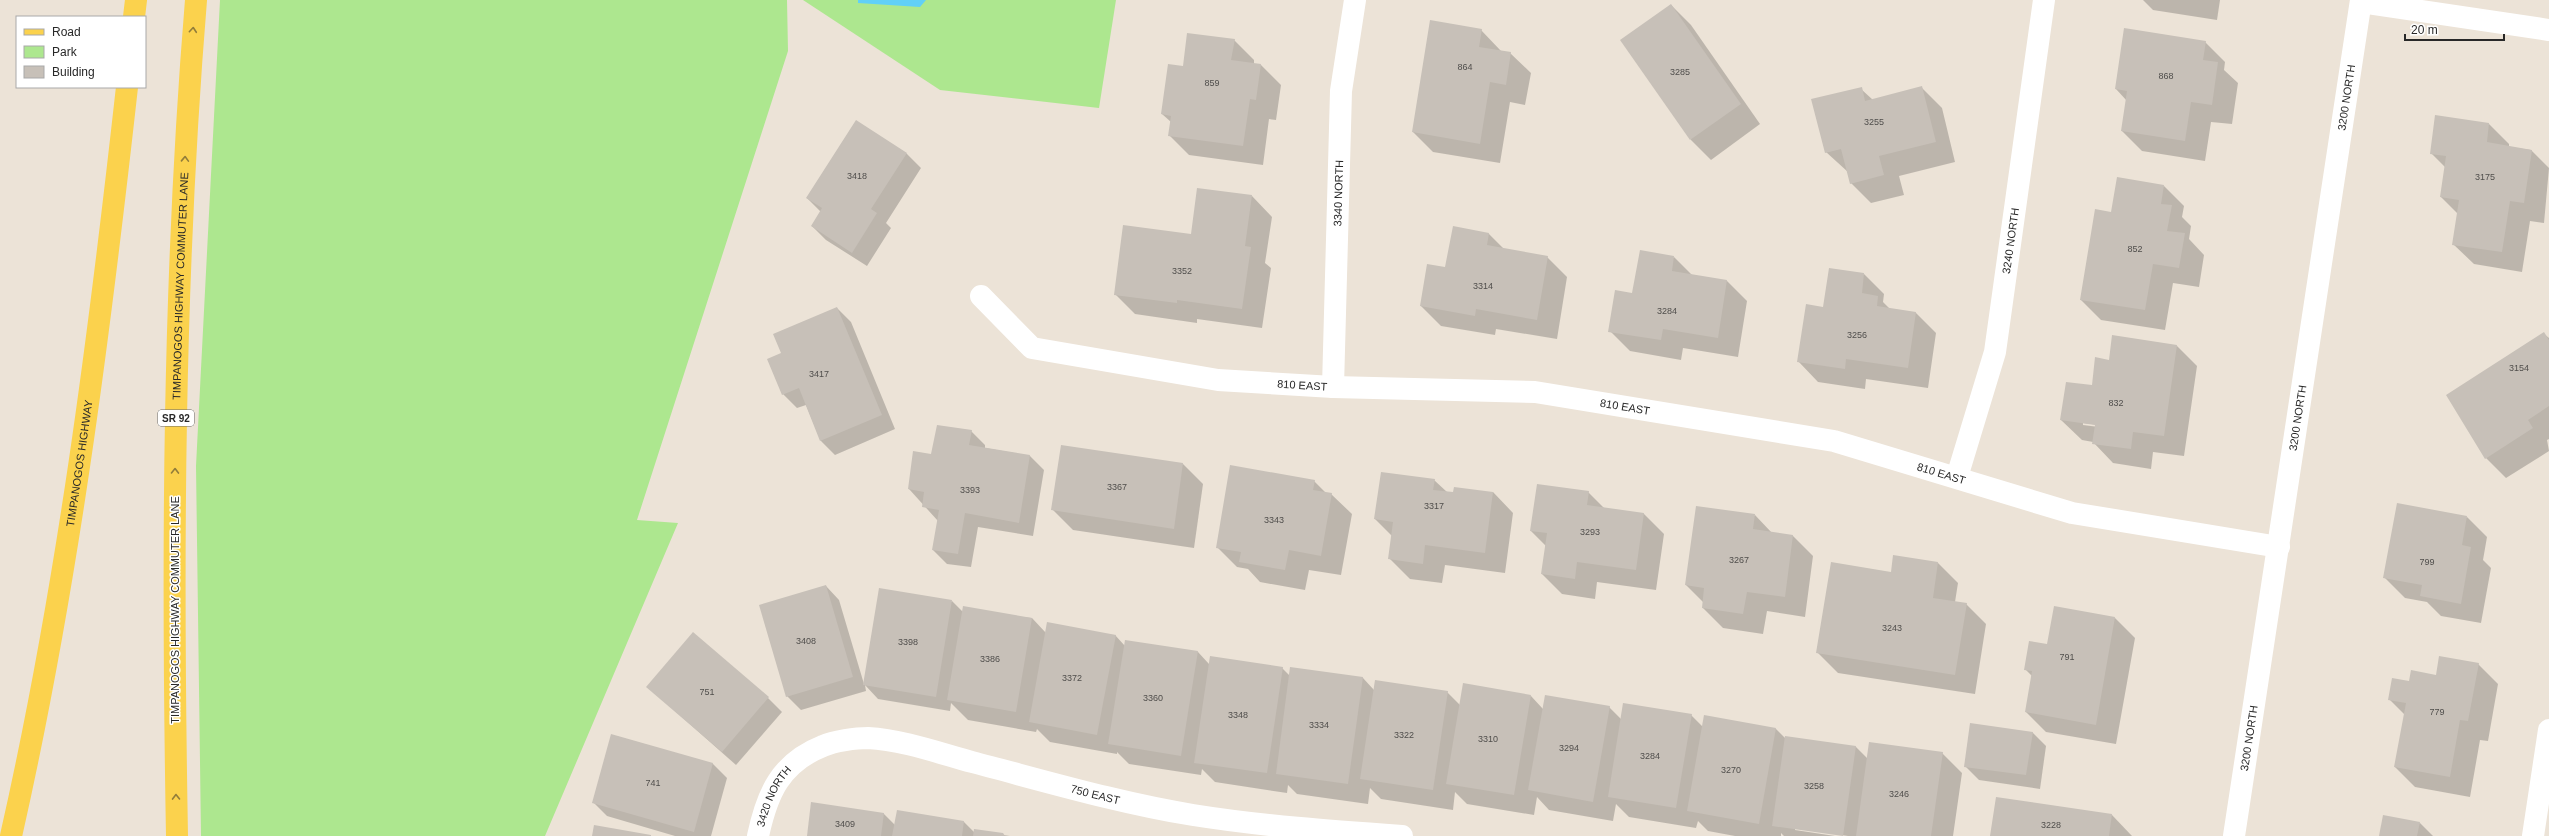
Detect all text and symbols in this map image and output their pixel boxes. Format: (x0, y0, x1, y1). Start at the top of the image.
legend (16, 16, 146, 88)
scale bar (2405, 16, 2504, 42)
text: 20 m (2411, 23, 2438, 37)
text: Road (52, 25, 81, 39)
one-way arrow (189, 27, 198, 33)
text: Park (52, 45, 78, 59)
house number: 864 (1457, 62, 1473, 72)
street label: 3200 NORTH (2335, 64, 2357, 131)
text: Building (52, 65, 95, 79)
house number: 3285 (1670, 67, 1690, 77)
house number: 868 (2158, 71, 2174, 81)
house number: 859 (1204, 78, 1220, 88)
house number: 3255 (1864, 117, 1884, 127)
one-way arrow (180, 156, 189, 162)
street label: 3340 NORTH (1331, 160, 1345, 226)
house number: 3418 (847, 171, 867, 181)
street label: TIMPANOGOS HIGHWAY COMMUTER LANE (170, 172, 190, 400)
house number: 3175 (2475, 172, 2495, 182)
street label: 3240 NORTH (2000, 207, 2021, 274)
house number: 852 (2127, 244, 2143, 254)
house number: 3352 (1172, 266, 1192, 276)
house number: 3314 (1473, 281, 1493, 291)
house number: 3284 (1657, 306, 1677, 316)
house number: 3256 (1847, 330, 1867, 340)
house number: 3154 (2509, 363, 2529, 373)
house number: 3417 (809, 369, 829, 379)
street label: 810 EAST (1277, 378, 1328, 393)
street label: 3200 NORTH (2287, 384, 2308, 452)
street label: 810 EAST (1599, 397, 1651, 417)
street label: TIMPANOGOS HIGHWAY (64, 398, 95, 528)
house number: 832 (2108, 398, 2124, 408)
road number: SR 92 (158, 410, 194, 426)
street label: 810 EAST (1916, 460, 1967, 487)
one-way arrow (171, 468, 179, 474)
house number: 3367 (1107, 482, 1127, 492)
house number: 3393 (960, 485, 980, 495)
street label: TIMPANOGOS HIGHWAY COMMUTER LANE (169, 496, 181, 724)
house number: 3317 (1424, 501, 1444, 511)
house number: 3343 (1264, 515, 1284, 525)
house number: 3293 (1580, 527, 1600, 537)
house number: 3267 (1729, 555, 1749, 565)
house number: 799 (2419, 557, 2435, 567)
house number: 3243 (1882, 623, 1902, 633)
house number: 3408 (796, 636, 816, 646)
house number: 3398 (898, 637, 918, 647)
house number: 791 (2059, 652, 2075, 662)
house number: 3386 (980, 654, 1000, 664)
house number: 3372 (1062, 673, 1082, 683)
house number: 751 (699, 687, 715, 697)
house number: 3360 (1143, 693, 1163, 703)
street label: 3200 NORTH (2238, 704, 2260, 772)
house number: 779 (2429, 707, 2445, 717)
house number: 3348 (1228, 710, 1248, 720)
house number: 3334 (1309, 720, 1329, 730)
house number: 3322 (1394, 730, 1414, 740)
house number: 3310 (1478, 734, 1498, 744)
house number: 3294 (1559, 743, 1579, 753)
house number: 3284 (1640, 751, 1660, 761)
street label: 3420 NORTH (754, 763, 793, 828)
house number: 3270 (1721, 765, 1741, 775)
house number: 741 (645, 778, 661, 788)
house number: 3258 (1804, 781, 1824, 791)
street label: 750 EAST (1069, 782, 1121, 806)
house number: 3246 (1889, 789, 1909, 799)
one-way arrow (172, 794, 180, 800)
house number: 3409 (835, 819, 855, 829)
house number: 3228 (2041, 820, 2061, 830)

